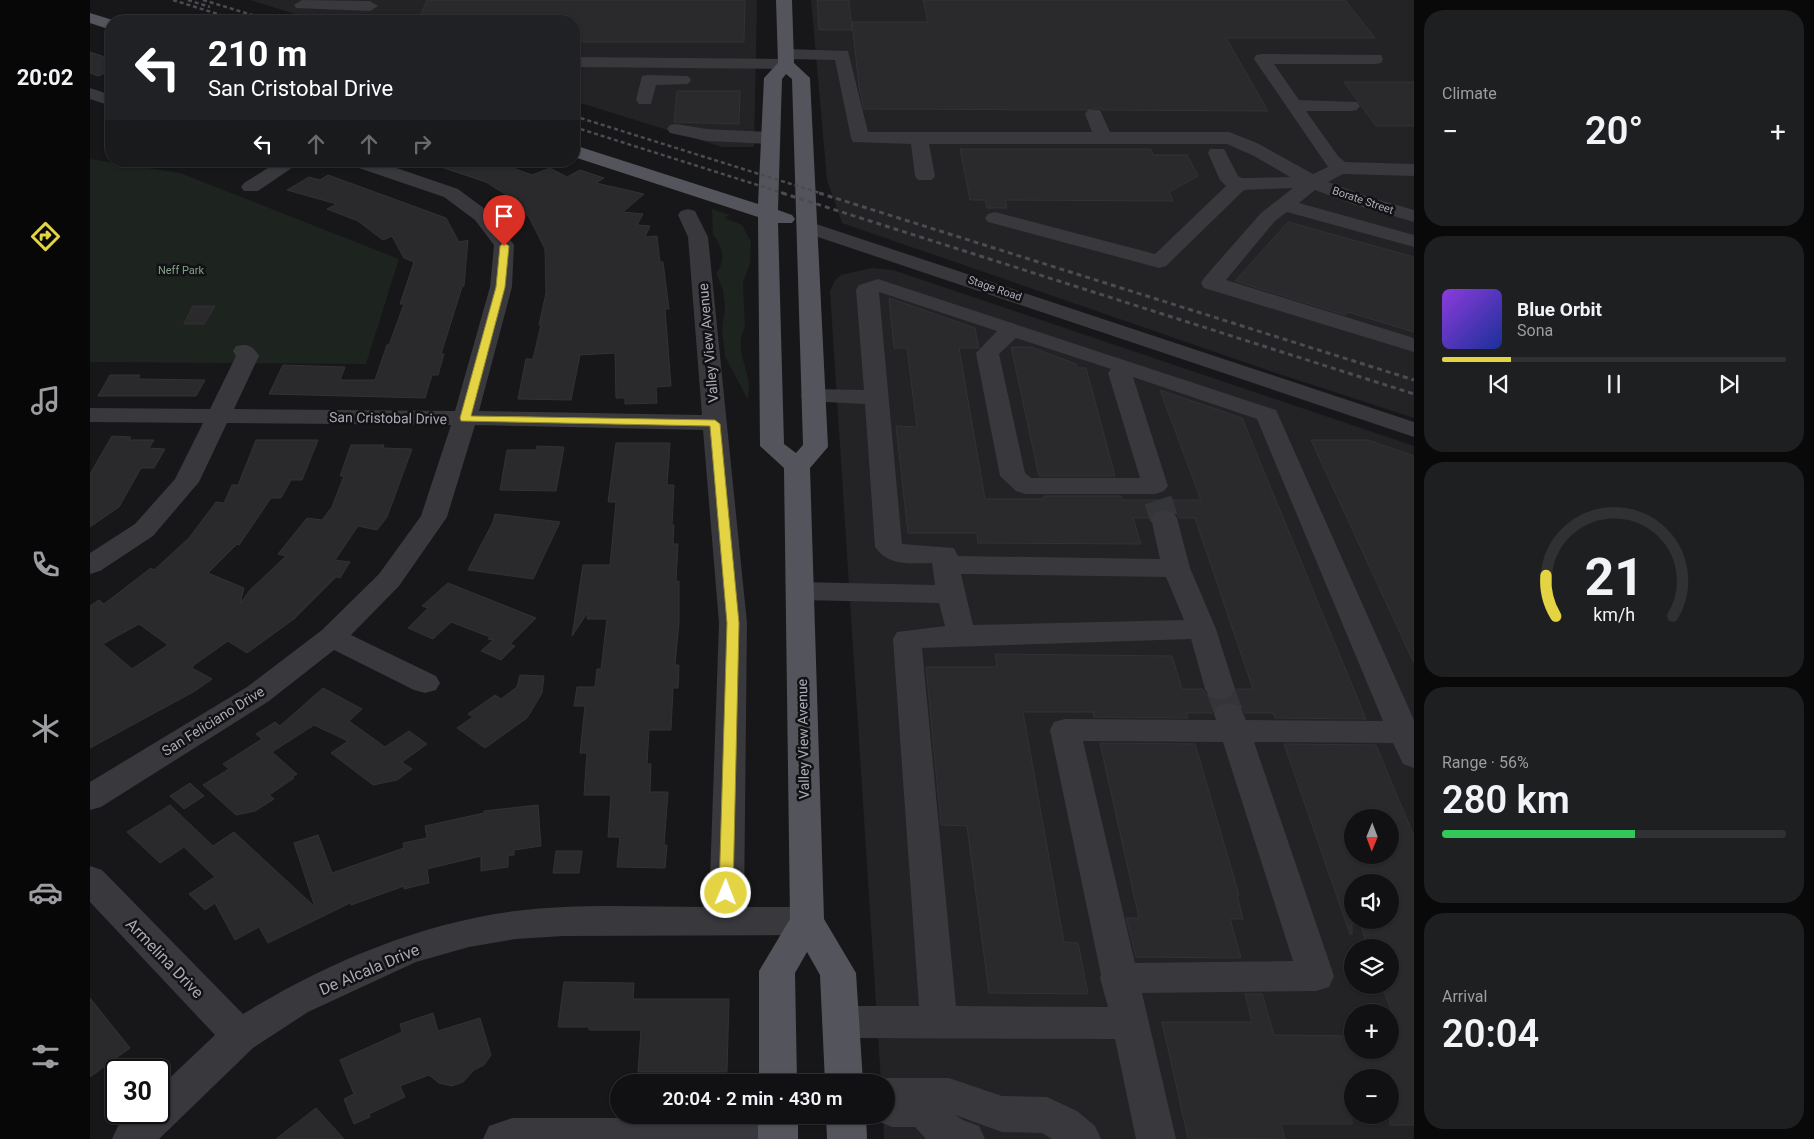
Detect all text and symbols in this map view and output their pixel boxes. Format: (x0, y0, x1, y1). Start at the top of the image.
text: 210 m (208, 34, 307, 75)
icon: left (125, 35, 190, 100)
text: 20:02 (17, 65, 73, 90)
text: San Cristobal Drive (208, 76, 393, 101)
text: Climate (1442, 84, 1497, 103)
text: 20° (1585, 109, 1643, 153)
text: − (1442, 115, 1458, 148)
text: + (1770, 115, 1786, 148)
icon: left (249, 130, 277, 158)
icon: ahead (302, 130, 330, 158)
icon: ahead (355, 130, 383, 158)
icon: right (408, 130, 436, 158)
street label: Borate Street (1331, 184, 1395, 217)
pin (483, 195, 525, 246)
icon: arrive (490, 202, 518, 230)
icon: directions (28, 219, 63, 254)
park label: Neff Park (158, 264, 205, 277)
street label: Stage Road (966, 273, 1023, 304)
street label: Valley View Avenue (695, 283, 721, 403)
text: Blue Orbit (1517, 298, 1602, 321)
text: Sona (1517, 321, 1553, 340)
icon: previous (1485, 370, 1513, 398)
icon: pause (1600, 370, 1628, 398)
icon: next (1715, 370, 1743, 398)
icon: music (28, 383, 63, 418)
street label: San Cristobal Drive (329, 409, 447, 427)
icon: phone (28, 547, 63, 582)
text: 21 (1584, 547, 1644, 608)
text: km/h (1593, 604, 1635, 625)
street label: Valley View Avenue (794, 679, 812, 799)
street label: San Feliciano Drive (159, 683, 267, 759)
icon: climate (28, 711, 63, 746)
text: Range · 56% (1442, 753, 1529, 772)
text: 280 km (1442, 778, 1570, 822)
north arrow (1344, 809, 1399, 864)
map controls (1344, 809, 1399, 1124)
position arrow (699, 866, 751, 918)
button: sound (1344, 874, 1399, 929)
icon: car (28, 875, 63, 910)
street label: Armelina Drive (122, 914, 207, 1002)
button: layers (1344, 939, 1399, 994)
street label: De Alcala Drive (316, 940, 422, 999)
text: Arrival (1442, 987, 1487, 1006)
button: + (1344, 1004, 1399, 1059)
text: 20:04 (1442, 1012, 1539, 1056)
icon: filters (28, 1039, 63, 1074)
speed limit sign: 30 (105, 1059, 170, 1124)
button: − (1344, 1069, 1399, 1124)
text: 20:04 · 2 min · 430 m (662, 1087, 843, 1110)

